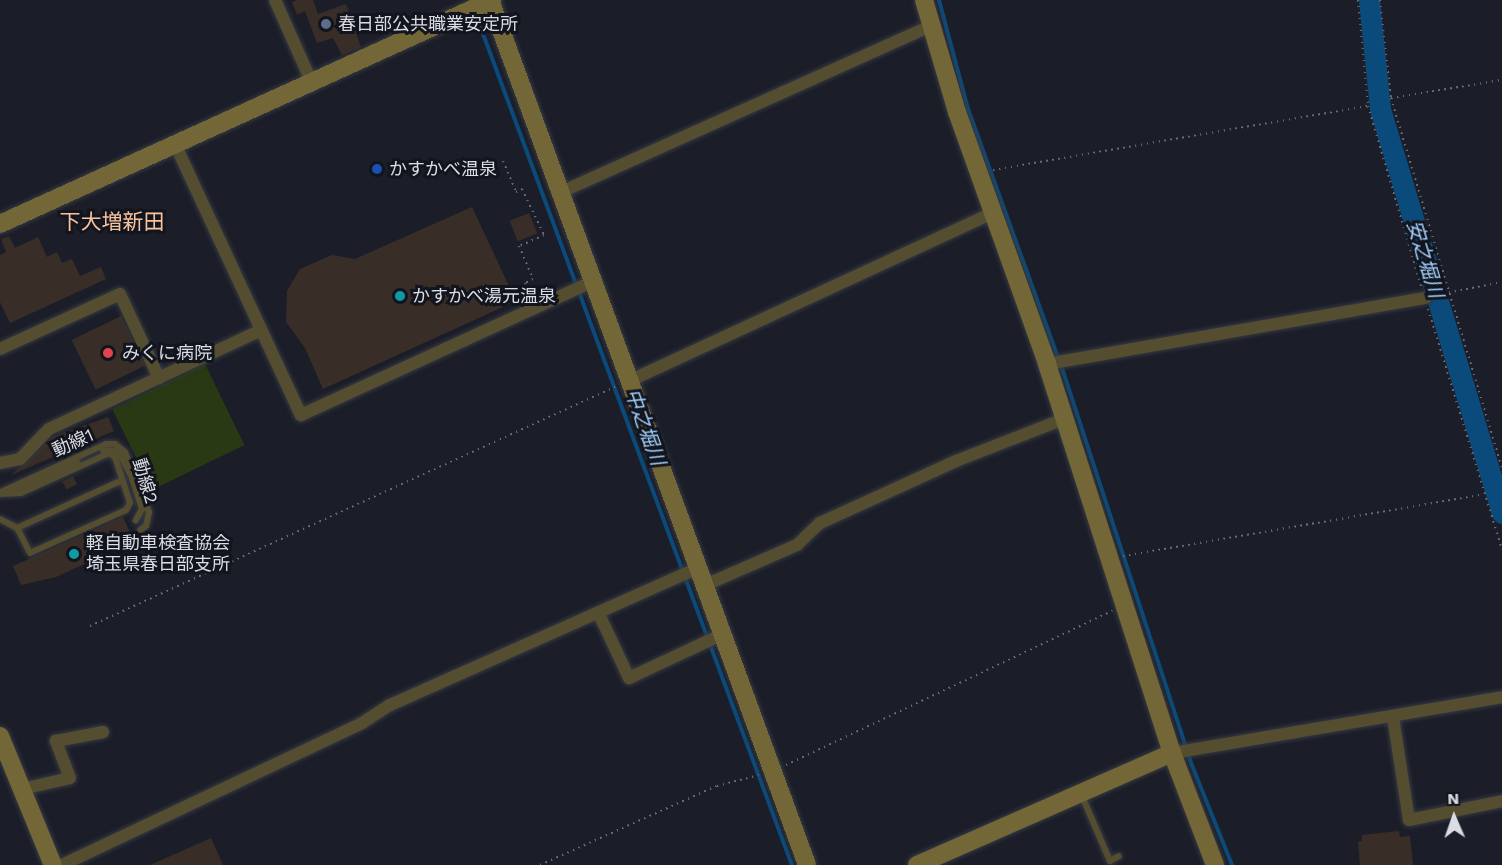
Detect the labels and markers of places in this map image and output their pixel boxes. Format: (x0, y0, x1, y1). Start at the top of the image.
place label: 春日部公共職業安定所 (338, 13, 518, 35)
marker: 春日部公共職業安定所 (319, 17, 333, 31)
place label: かすかべ温泉 (389, 158, 497, 180)
marker: かすかべ温泉 (370, 162, 384, 176)
place label: かすかべ湯元温泉 (412, 285, 556, 307)
marker: かすかべ湯元温泉 (393, 289, 407, 303)
place label: みくに病院 (122, 342, 212, 364)
marker: みくに病院 (99, 344, 117, 362)
place label: 軽自動車検査協会 埼玉県春日部支所 (86, 533, 230, 576)
marker: 軽自動車検査協会 埼玉県春日部支所 (67, 547, 81, 561)

